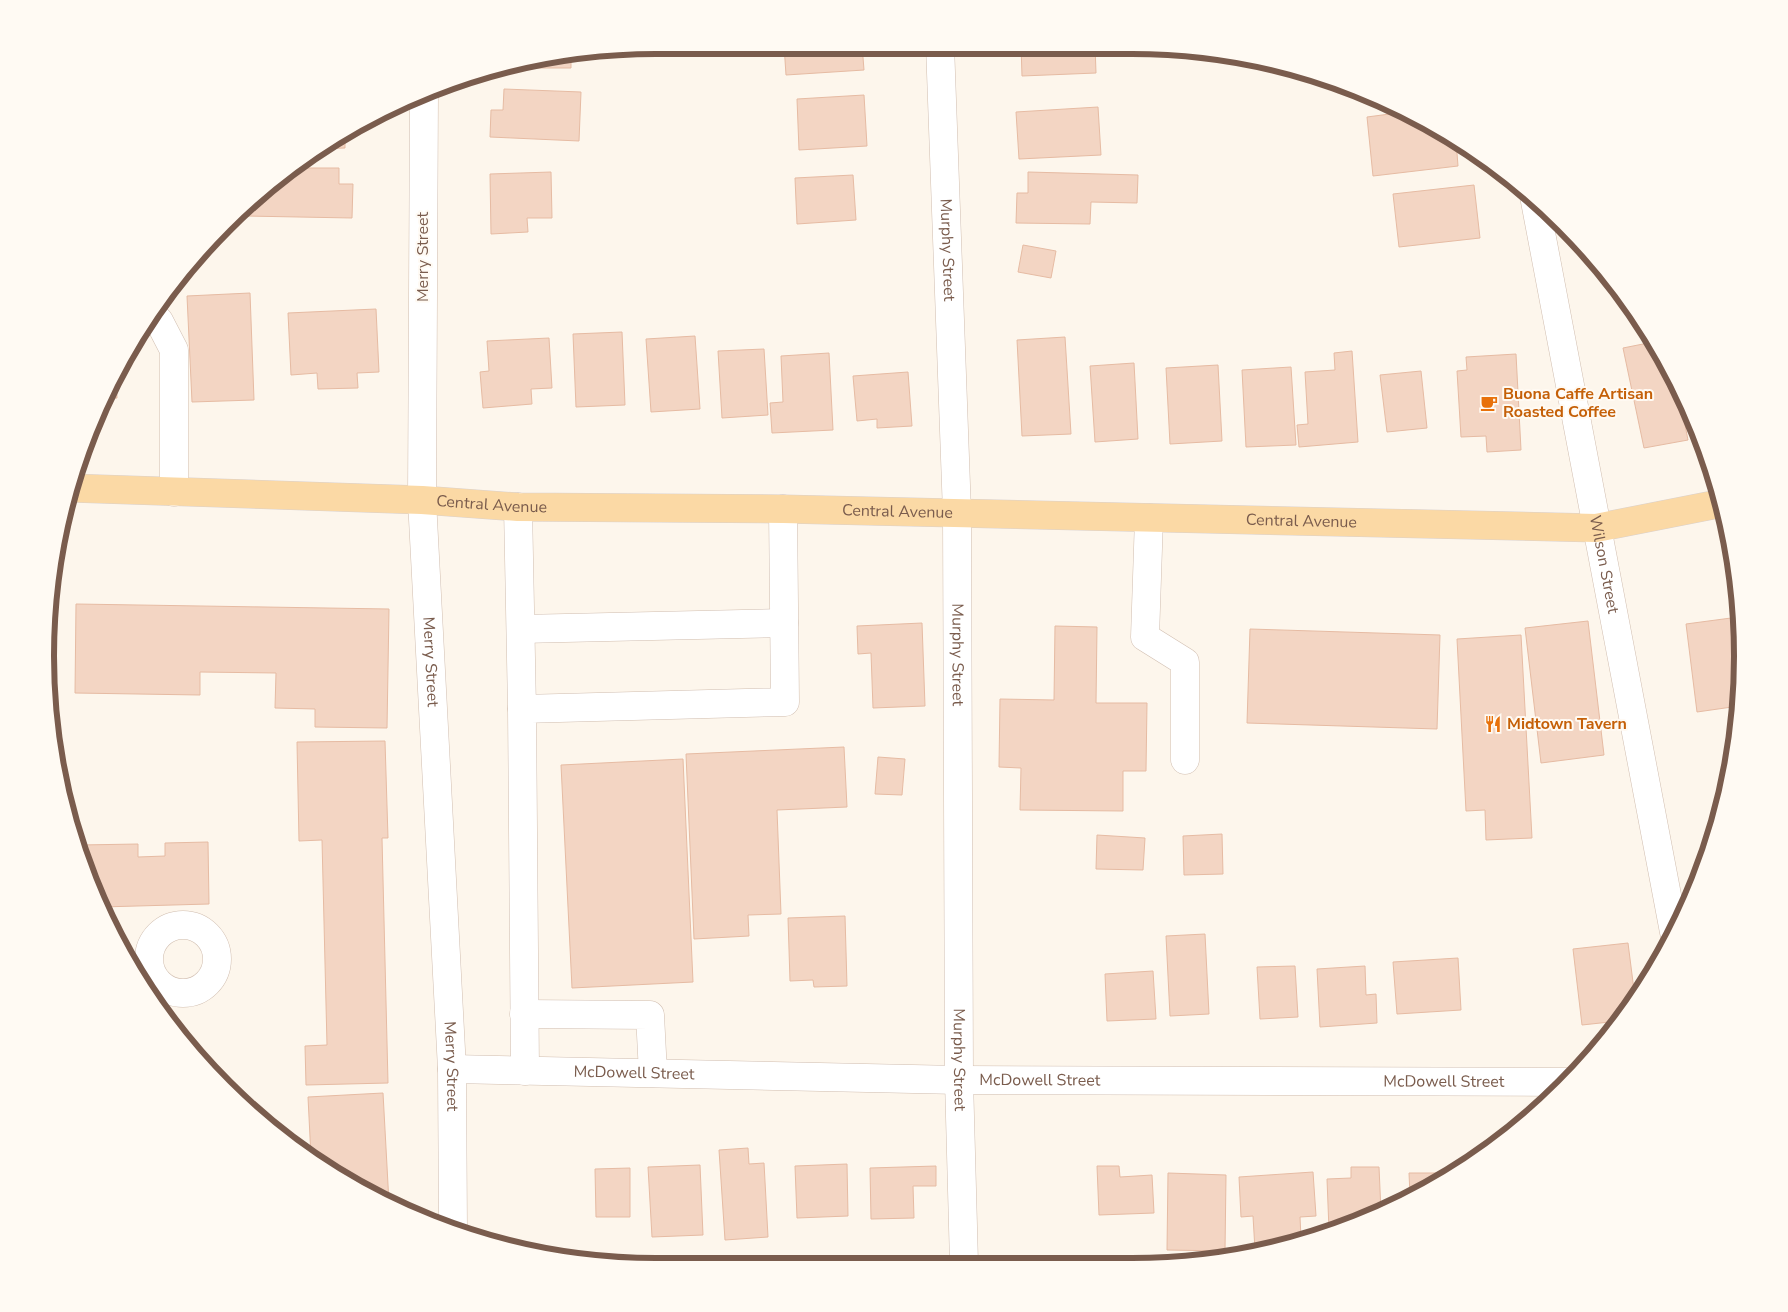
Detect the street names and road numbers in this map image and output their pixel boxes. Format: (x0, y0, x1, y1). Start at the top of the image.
street label: Murphy Street (935, 198, 960, 302)
street label: Merry Street (412, 212, 434, 302)
street label: Central Avenue (435, 490, 547, 518)
street label: Central Avenue (842, 499, 953, 524)
street label: Central Avenue (1246, 509, 1357, 533)
street label: Wilson Street (1584, 513, 1624, 616)
street label: Murphy Street (946, 603, 969, 707)
street label: Merry Street (417, 616, 444, 708)
street label: Murphy Street (948, 1008, 971, 1112)
street label: Merry Street (438, 1021, 463, 1112)
street label: McDowell Street (573, 1061, 695, 1085)
street label: McDowell Street (979, 1069, 1101, 1091)
street label: McDowell Street (1383, 1070, 1505, 1093)

